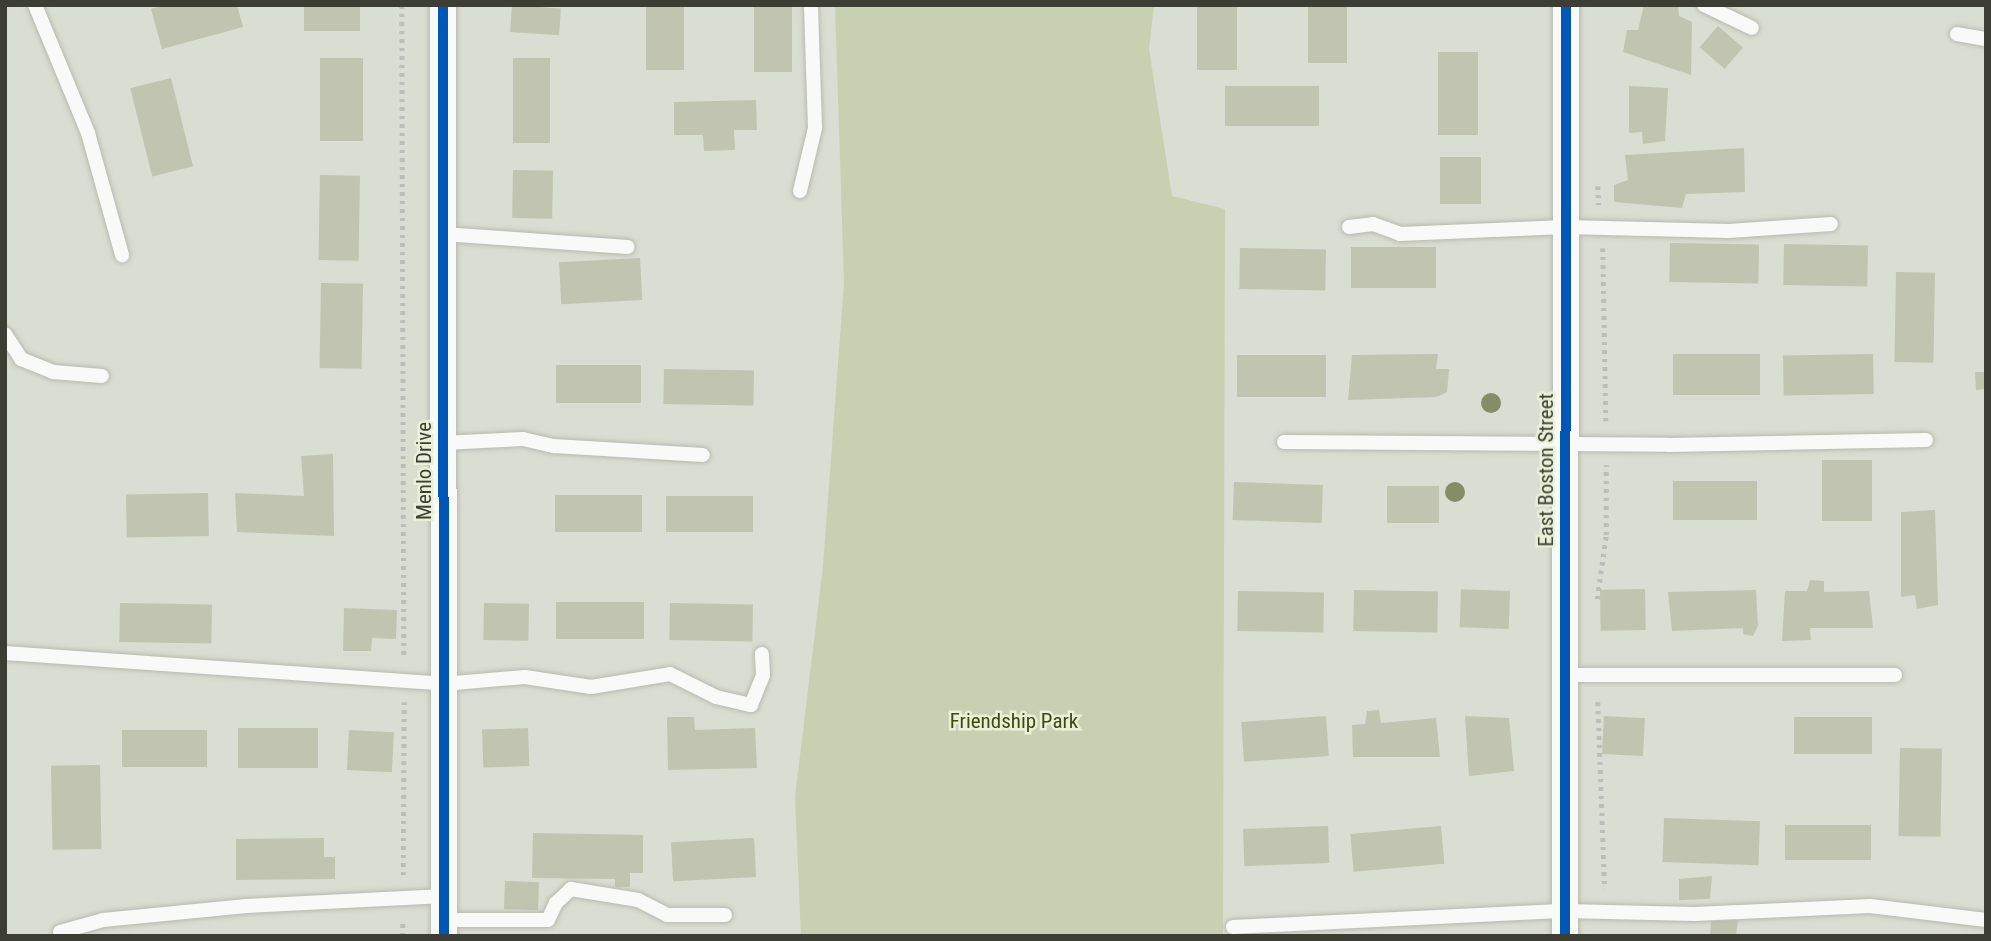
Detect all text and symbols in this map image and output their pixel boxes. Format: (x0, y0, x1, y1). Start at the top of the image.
street label: East Boston Street (1533, 393, 1559, 547)
street label: Menlo Drive (411, 422, 437, 520)
park label: Friendship Park (950, 708, 1078, 734)

